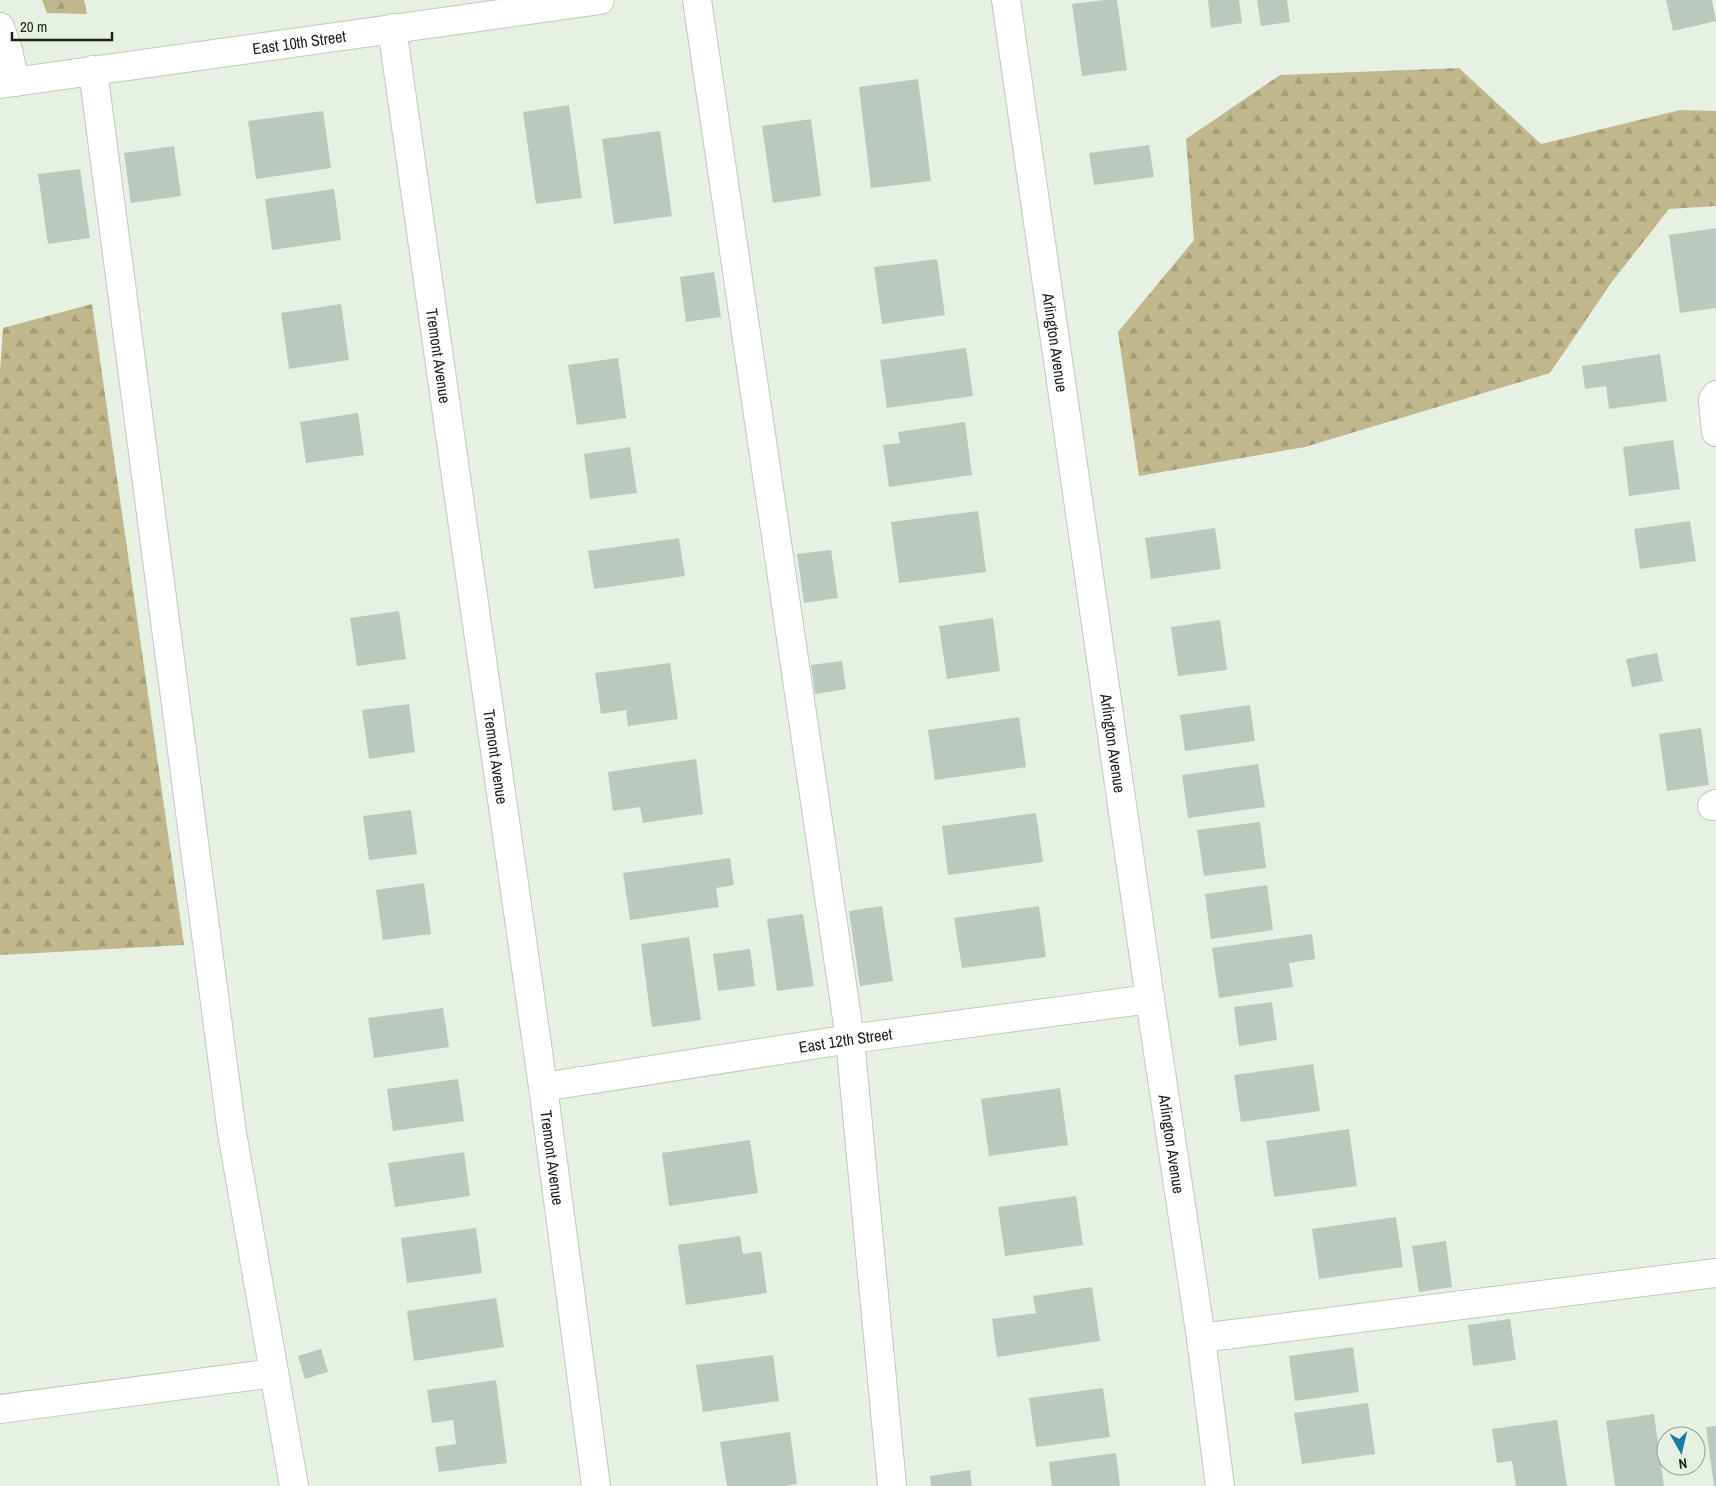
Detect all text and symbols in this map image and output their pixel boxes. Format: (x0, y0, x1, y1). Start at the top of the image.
scale bar (12, 10, 112, 42)
text: 20 m (20, 16, 47, 37)
street label: East 10th Street (251, 25, 348, 60)
street label: Arlington Avenue (1037, 291, 1073, 393)
street label: Tremont Avenue (421, 307, 456, 405)
street label: Arlington Avenue (1095, 691, 1131, 794)
street label: Tremont Avenue (478, 708, 514, 806)
street label: East 12th Street (797, 1022, 894, 1058)
street label: Arlington Avenue (1153, 1092, 1190, 1195)
street label: Tremont Avenue (535, 1109, 570, 1207)
north arrow (1656, 1426, 1706, 1476)
text: N (1677, 1454, 1688, 1473)

